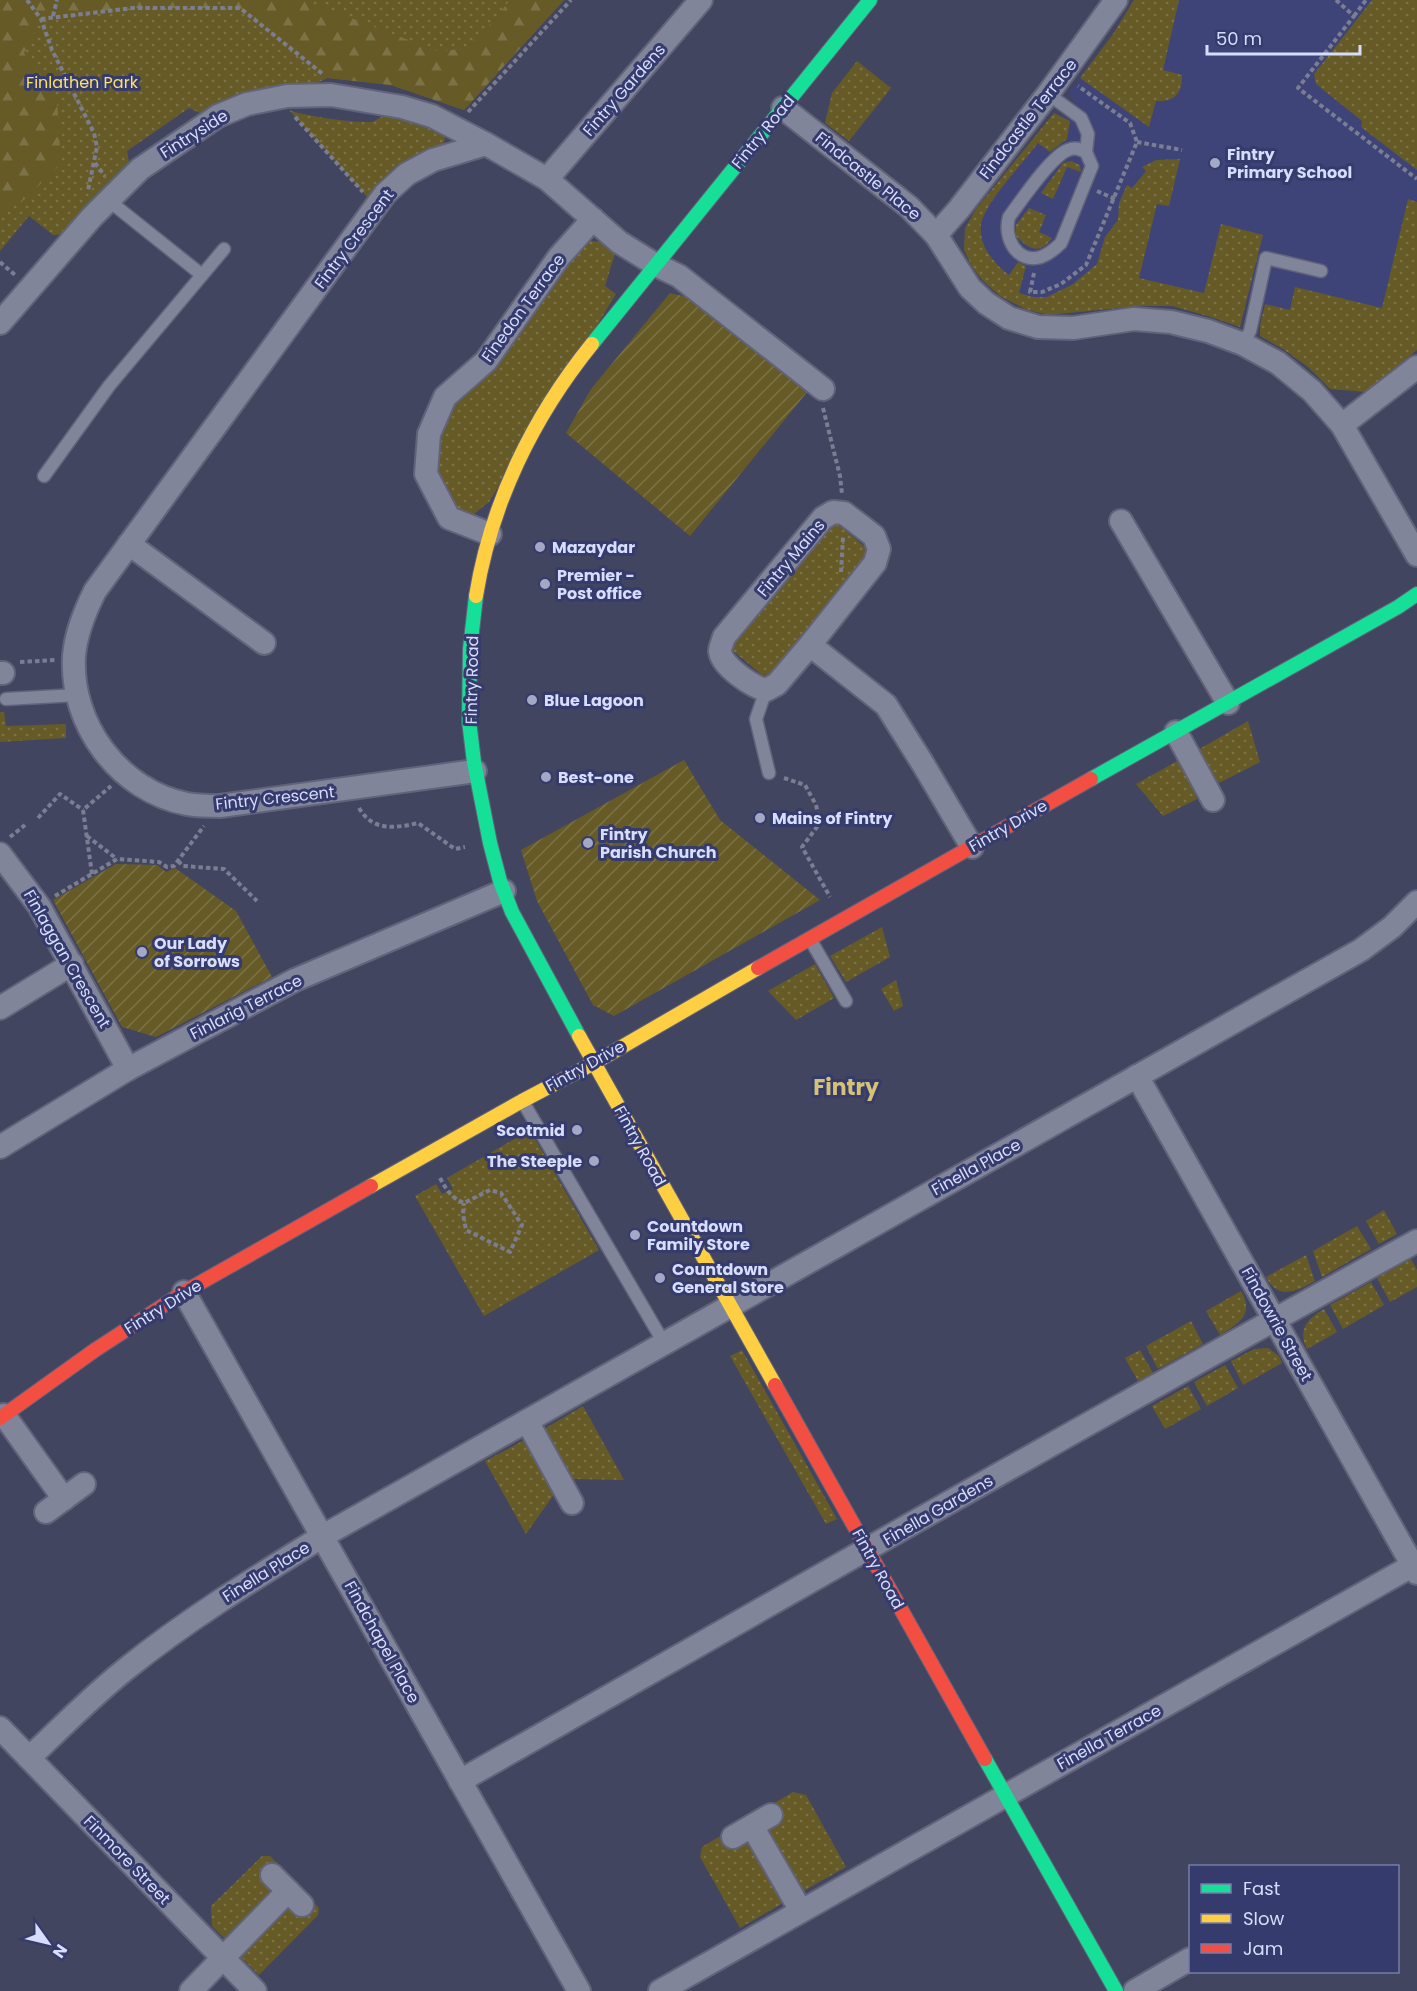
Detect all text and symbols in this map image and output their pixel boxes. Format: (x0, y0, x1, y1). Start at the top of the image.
scale bar (1207, 18, 1360, 56)
text: 50 m (1216, 26, 1262, 51)
street label: Fintry Gardens (577, 39, 671, 141)
street label: Findcastle Terrace (974, 54, 1082, 184)
park label: Finlathen Park (26, 71, 139, 94)
street label: Fintry Road (726, 90, 800, 174)
street label: Fintryside (156, 104, 232, 164)
street label: Findcastle Place (810, 126, 926, 226)
place label: Fintry Primary School (1227, 143, 1352, 184)
marker: Fintry Primary School (1208, 156, 1222, 170)
street label: Fintry Crescent (309, 184, 399, 294)
street label: Finedon Terrace (476, 249, 570, 367)
street label: Fintry Mains (752, 514, 830, 602)
place label: Mazaydar (552, 536, 635, 559)
marker: Mazaydar (533, 540, 547, 554)
place label: Premier - Post office (557, 564, 642, 605)
marker: Premier - Post office (538, 577, 552, 591)
street label: Fintry Road (460, 635, 484, 725)
place label: Blue Lagoon (544, 689, 644, 712)
marker: Blue Lagoon (525, 693, 539, 707)
place label: Best-one (558, 766, 634, 789)
marker: Best-one (539, 770, 553, 784)
street label: Fintry Crescent (214, 780, 336, 816)
street label: Fintry Drive (964, 794, 1052, 858)
place label: Mains of Fintry (772, 807, 893, 830)
marker: Mains of Fintry (753, 811, 767, 825)
place label: Fintry Parish Church (600, 823, 717, 864)
marker: Fintry Parish Church (581, 836, 595, 850)
street label: Finlaggan Crescent (18, 886, 116, 1033)
place label: Our Lady of Sorrows (154, 932, 240, 973)
marker: Our Lady of Sorrows (135, 945, 149, 959)
street label: Finlarig Terrace (186, 969, 306, 1045)
street label: Fintry Drive (541, 1035, 629, 1097)
district label: Fintry (813, 1072, 879, 1103)
street label: Fintry Road (608, 1102, 672, 1190)
place label: Scotmid (496, 1119, 565, 1142)
marker: Scotmid (570, 1123, 584, 1137)
street label: Finella Place (927, 1133, 1025, 1201)
place label: The Steeple (487, 1150, 582, 1173)
marker: The Steeple (587, 1154, 601, 1168)
place label: Countdown Family Store (647, 1215, 750, 1256)
marker: Countdown Family Store (628, 1228, 642, 1242)
place label: Countdown General Store (672, 1258, 784, 1299)
street label: Findowrie Street (1236, 1263, 1318, 1385)
marker: Countdown General Store (653, 1271, 667, 1285)
street label: Fintry Drive (120, 1274, 206, 1340)
street label: Finella Gardens (879, 1469, 997, 1551)
street label: Fintry Road (846, 1525, 910, 1613)
street label: Finella Place (218, 1536, 314, 1608)
street label: Findchapel Place (339, 1577, 425, 1707)
street label: Finella Terrace (1053, 1699, 1165, 1775)
street label: Finmore Street (78, 1810, 176, 1910)
legend (1189, 1865, 1399, 1973)
text: Fast (1243, 1876, 1280, 1901)
text: Slow (1243, 1906, 1285, 1931)
north arrow (18, 1913, 78, 1973)
text: Jam (1243, 1936, 1283, 1961)
text: N (47, 1940, 73, 1963)

